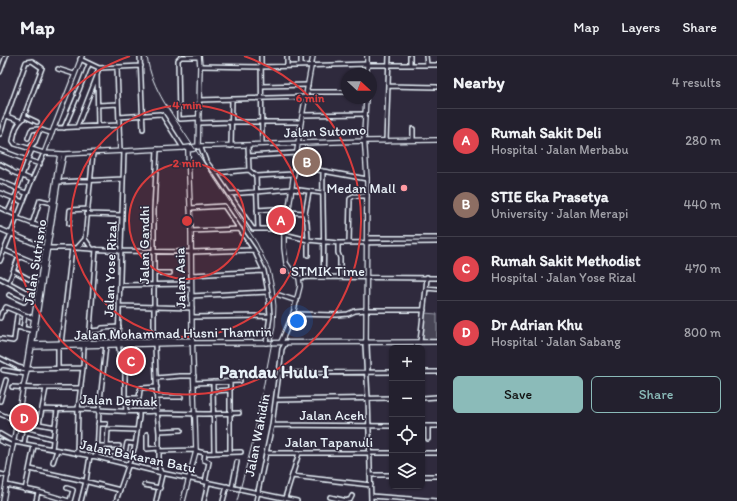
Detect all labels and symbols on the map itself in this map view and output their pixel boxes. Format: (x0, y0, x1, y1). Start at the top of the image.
north arrow (341, 68, 377, 104)
text: 6 min (296, 91, 325, 105)
text: 4 min (172, 98, 202, 112)
street label: Jalan Sutomo (284, 122, 366, 141)
pin: B (294, 147, 320, 177)
text: 2 min (173, 156, 202, 170)
place label: Medan Mall (327, 180, 396, 197)
marker: Medan Mall (399, 183, 409, 193)
pin: A (268, 205, 294, 235)
street label: Jalan Gandhi (136, 206, 153, 284)
centre of rings (180, 214, 194, 228)
street label: Jalan Sutrisno (20, 218, 51, 306)
street label: Jalan Yose Rizal (100, 220, 121, 318)
street label: Jalan Asia (171, 246, 190, 309)
place label: STMIK Time (291, 263, 365, 280)
marker: STMIK Time (278, 266, 288, 276)
your location (287, 311, 307, 331)
street label: Jalan Mohammad Husni Thamrin (74, 323, 272, 344)
pin: C (118, 346, 144, 376)
district label: Pandau Hulu I (219, 361, 329, 383)
street label: Jalan Demak (80, 391, 159, 410)
street label: Jalan Wahidin (241, 392, 274, 478)
pin: D (11, 403, 37, 433)
street label: Jalan Aceh (299, 407, 365, 424)
street label: Jalan Tapanuli (285, 434, 373, 451)
street label: Jalan Bakaran Batu (78, 436, 198, 477)

